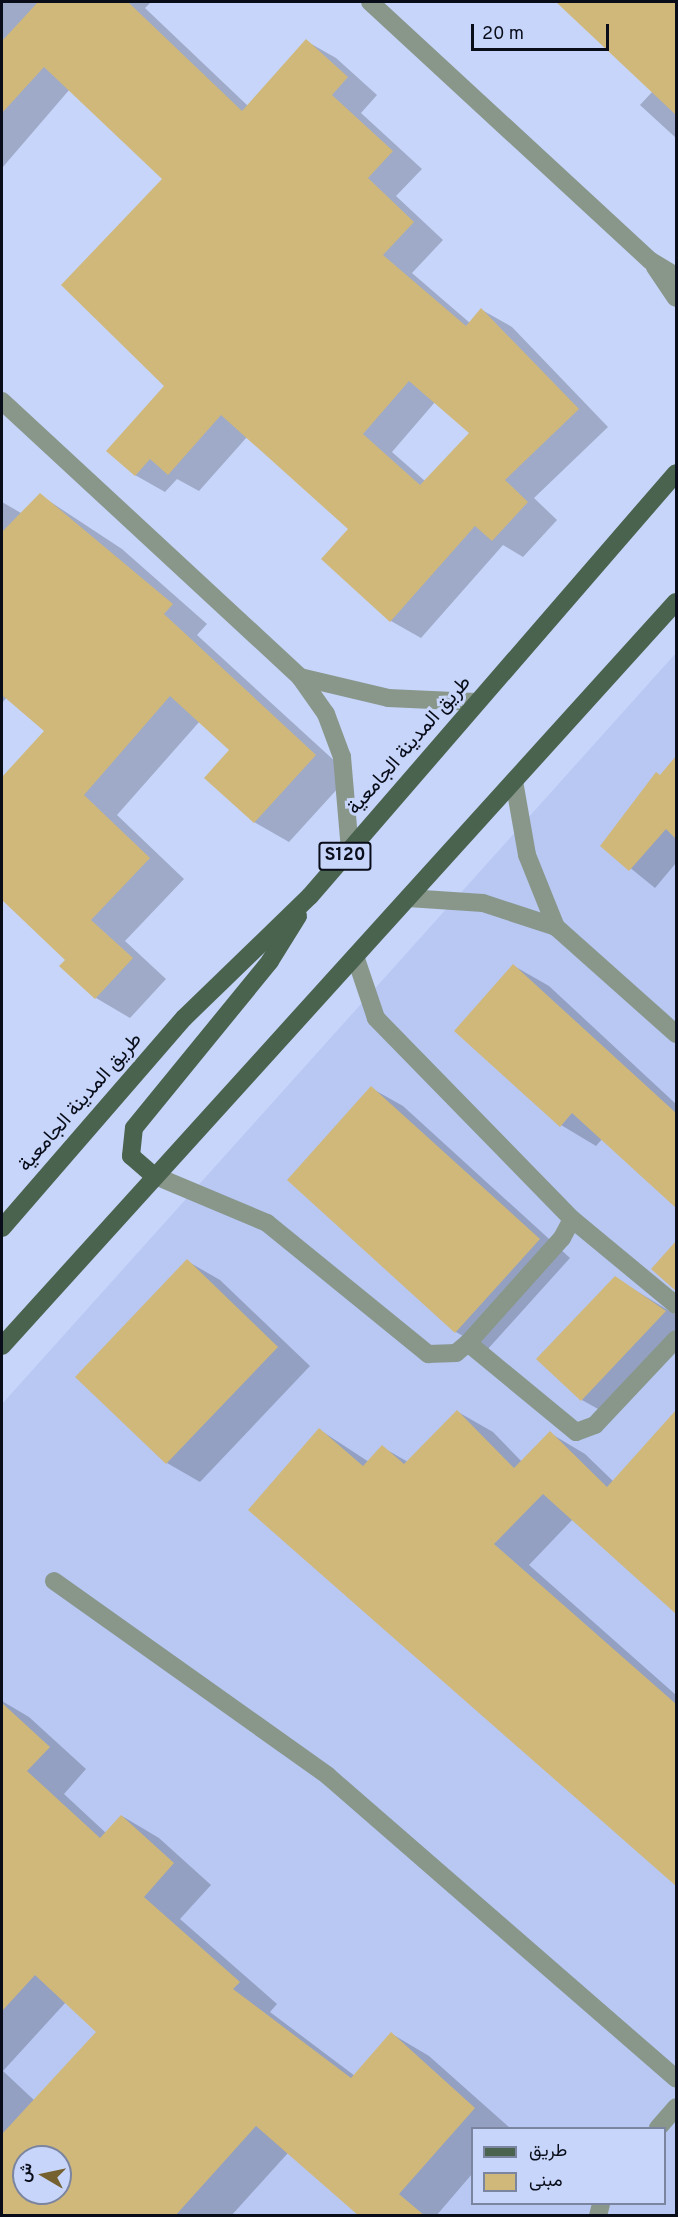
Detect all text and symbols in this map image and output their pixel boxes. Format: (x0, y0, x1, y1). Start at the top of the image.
scale bar (474, 12, 612, 50)
text: 20 m (482, 23, 524, 46)
street label: طريق المدينة الجامعية (343, 671, 477, 821)
road number: S120 (318, 841, 372, 871)
street label: طريق المدينة الجامعية (14, 1028, 148, 1178)
legend (471, 2127, 666, 2205)
text: طريق (529, 2140, 567, 2163)
north arrow (12, 2145, 72, 2205)
text: ش (15, 2161, 38, 2184)
text: مبنى (529, 2170, 563, 2193)

